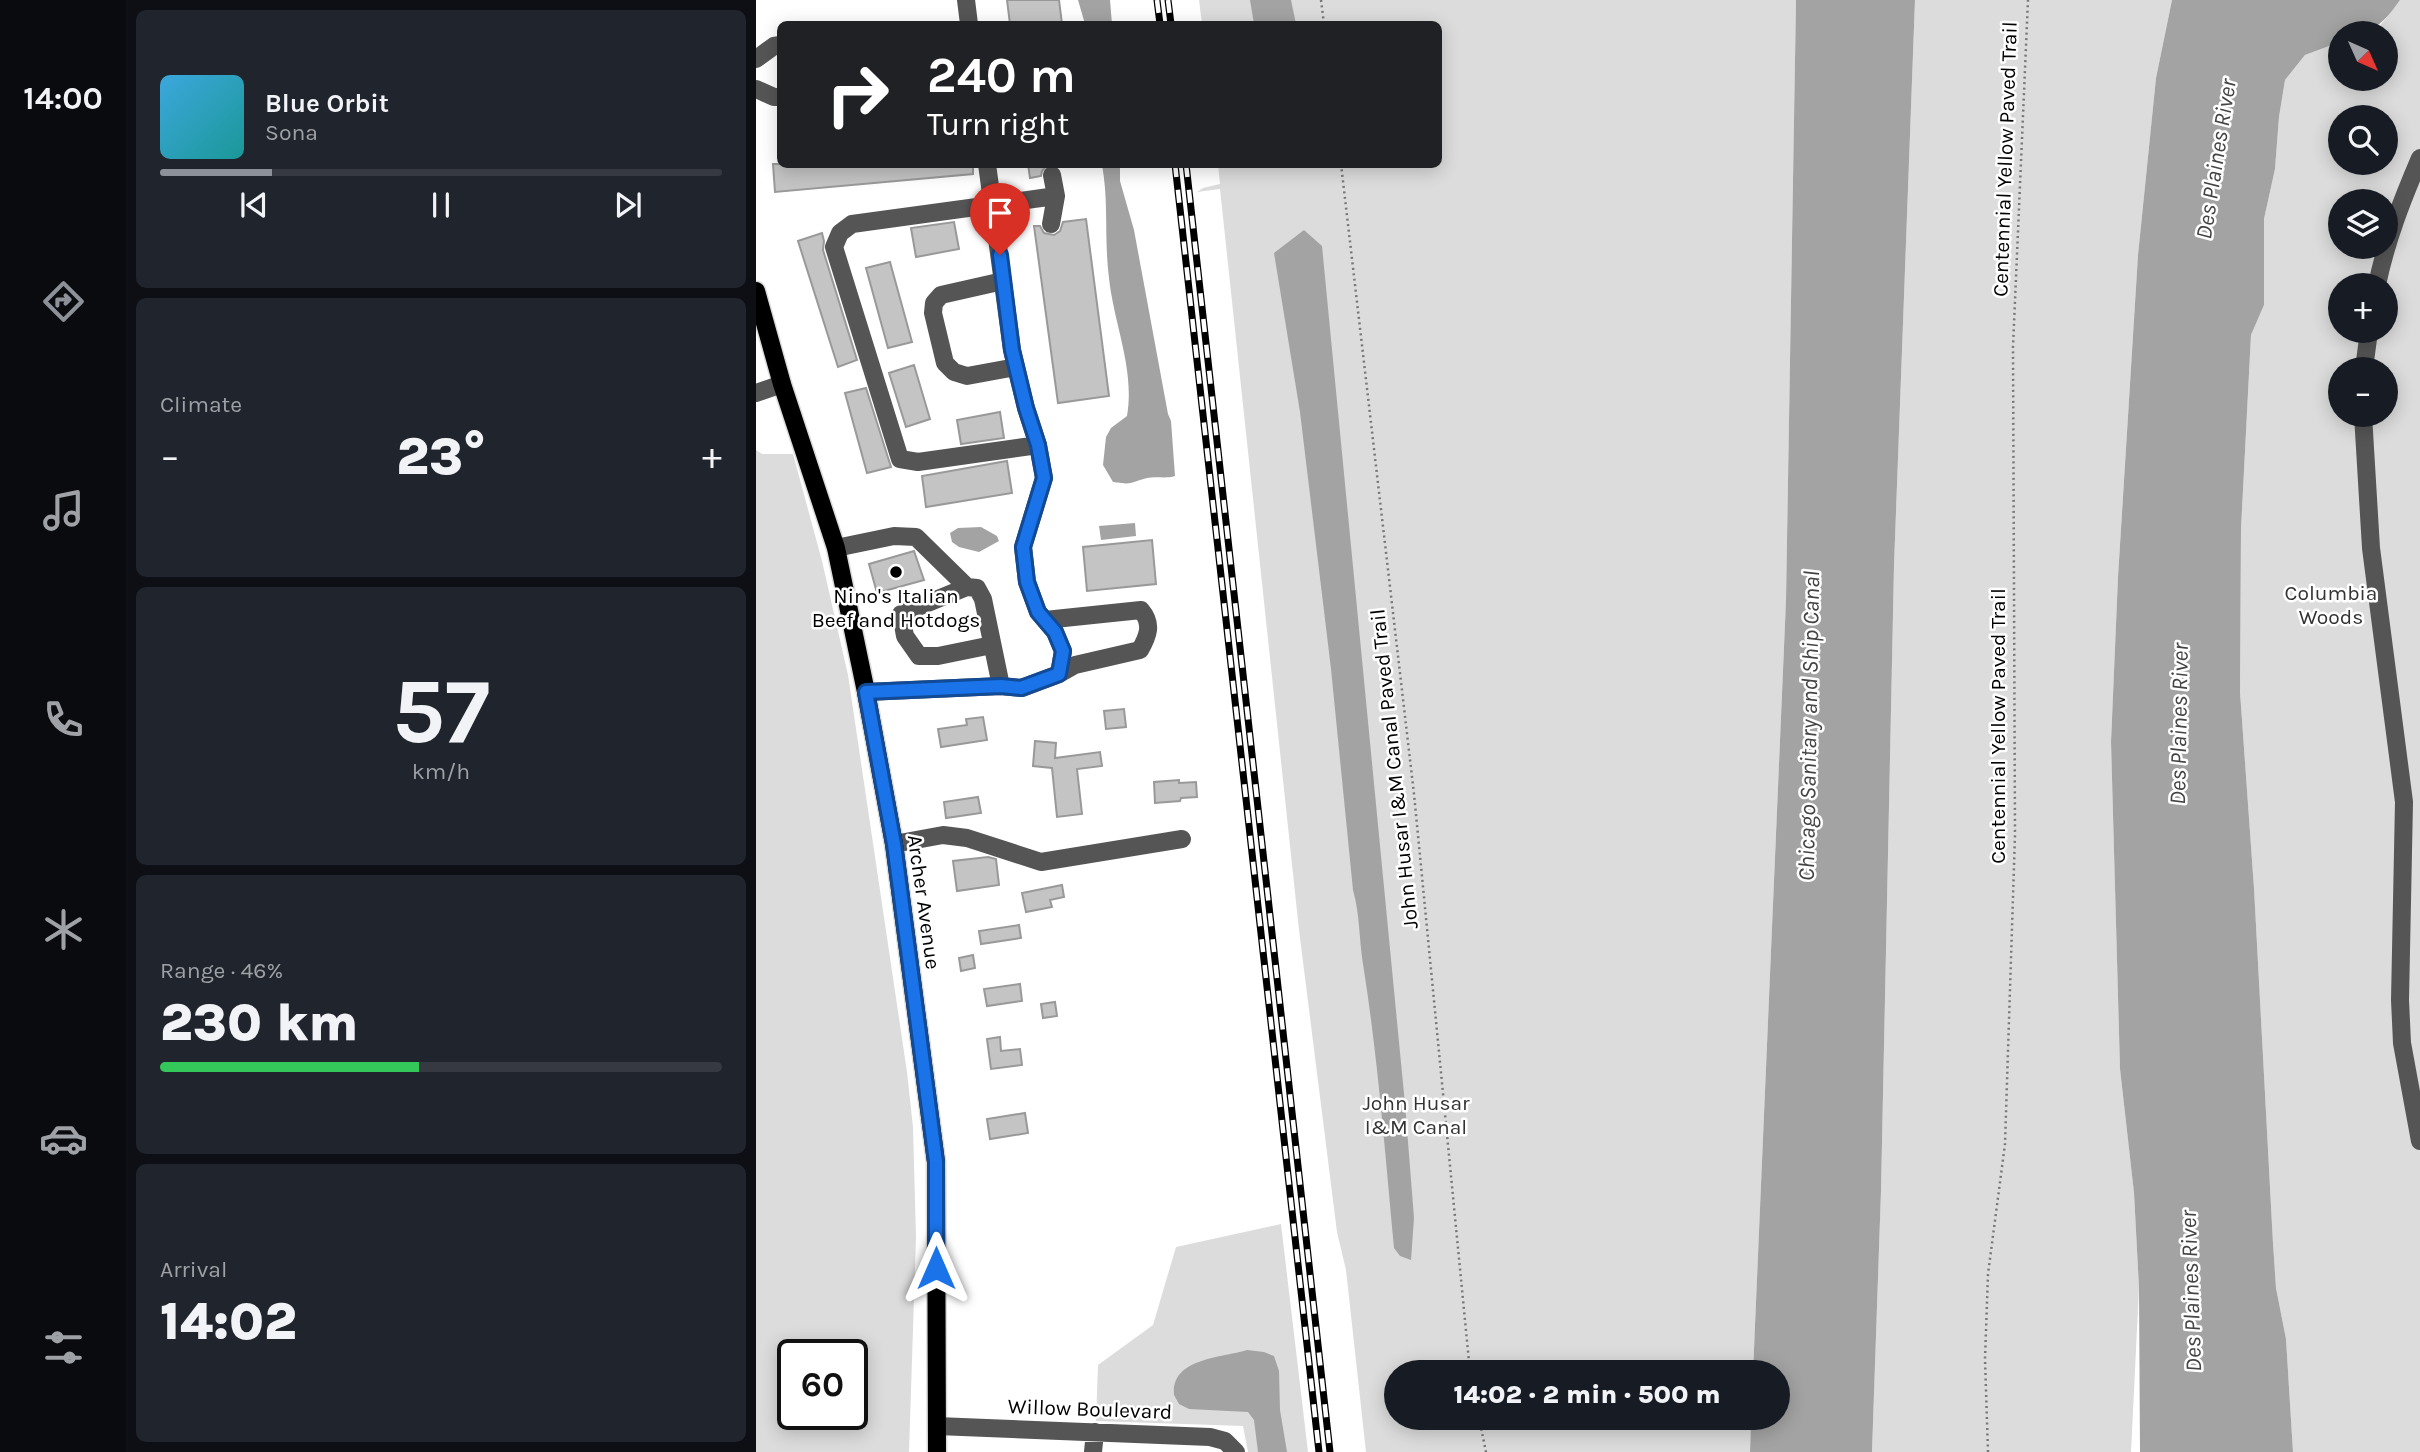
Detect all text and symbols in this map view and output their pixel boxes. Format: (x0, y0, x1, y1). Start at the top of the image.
street label: Centennial Yellow Paved Trail (1988, 21, 2022, 297)
north arrow (2328, 21, 2398, 91)
map controls (2328, 21, 2398, 427)
text: 240 m (927, 47, 1076, 104)
icon: right (812, 49, 903, 140)
water label: Des Plaines River (2190, 76, 2242, 241)
text: 14:00 (23, 80, 103, 117)
text: Blue Orbit (265, 88, 389, 119)
button: search (2328, 105, 2398, 175)
text: Turn right (927, 106, 1069, 143)
text: Sona (265, 119, 318, 146)
pin (970, 183, 1030, 255)
icon: previous (235, 186, 273, 224)
icon: pause (422, 186, 460, 224)
icon: next (609, 186, 647, 224)
button: layers (2328, 189, 2398, 259)
icon: arrive (981, 194, 1019, 232)
button: + (2328, 273, 2398, 343)
icon: directions (39, 277, 88, 326)
button: − (2328, 357, 2398, 427)
text: Climate (160, 391, 242, 418)
text: 23° (396, 426, 486, 487)
text: − (160, 434, 180, 479)
text: + (702, 434, 722, 479)
icon: music (39, 486, 88, 535)
marker: Nino's Italian Beef and Hotdogs (888, 564, 904, 580)
water label: Chicago Sanitary and Ship Canal (1793, 570, 1825, 881)
park label: Columbia Woods (2285, 581, 2377, 629)
place label: Nino's Italian Beef and Hotdogs (812, 584, 980, 632)
street label: Centennial Yellow Paved Trail (1986, 588, 2010, 864)
street label: John Husar I&M Canal Paved Trail (1365, 608, 1423, 930)
water label: Des Plaines River (2164, 642, 2194, 805)
text: 57 (392, 659, 490, 765)
icon: phone (39, 695, 88, 744)
text: km/h (412, 758, 470, 785)
street label: Archer Avenue (903, 833, 945, 971)
icon: climate (39, 905, 88, 954)
text: Range · 46% (160, 957, 283, 984)
text: 230 km (160, 992, 358, 1053)
park label: John Husar I&M Canal (1362, 1091, 1470, 1139)
icon: car (39, 1114, 88, 1163)
water label: Des Plaines River (2175, 1208, 2207, 1372)
position arrow (899, 1231, 973, 1305)
text: Arrival (160, 1256, 227, 1283)
text: 14:02 (160, 1291, 297, 1352)
icon: filters (39, 1323, 88, 1372)
speed limit sign: 60 (777, 1339, 868, 1430)
text: 14:02 · 2 min · 500 m (1454, 1379, 1720, 1410)
street label: Willow Boulevard (1007, 1394, 1173, 1424)

